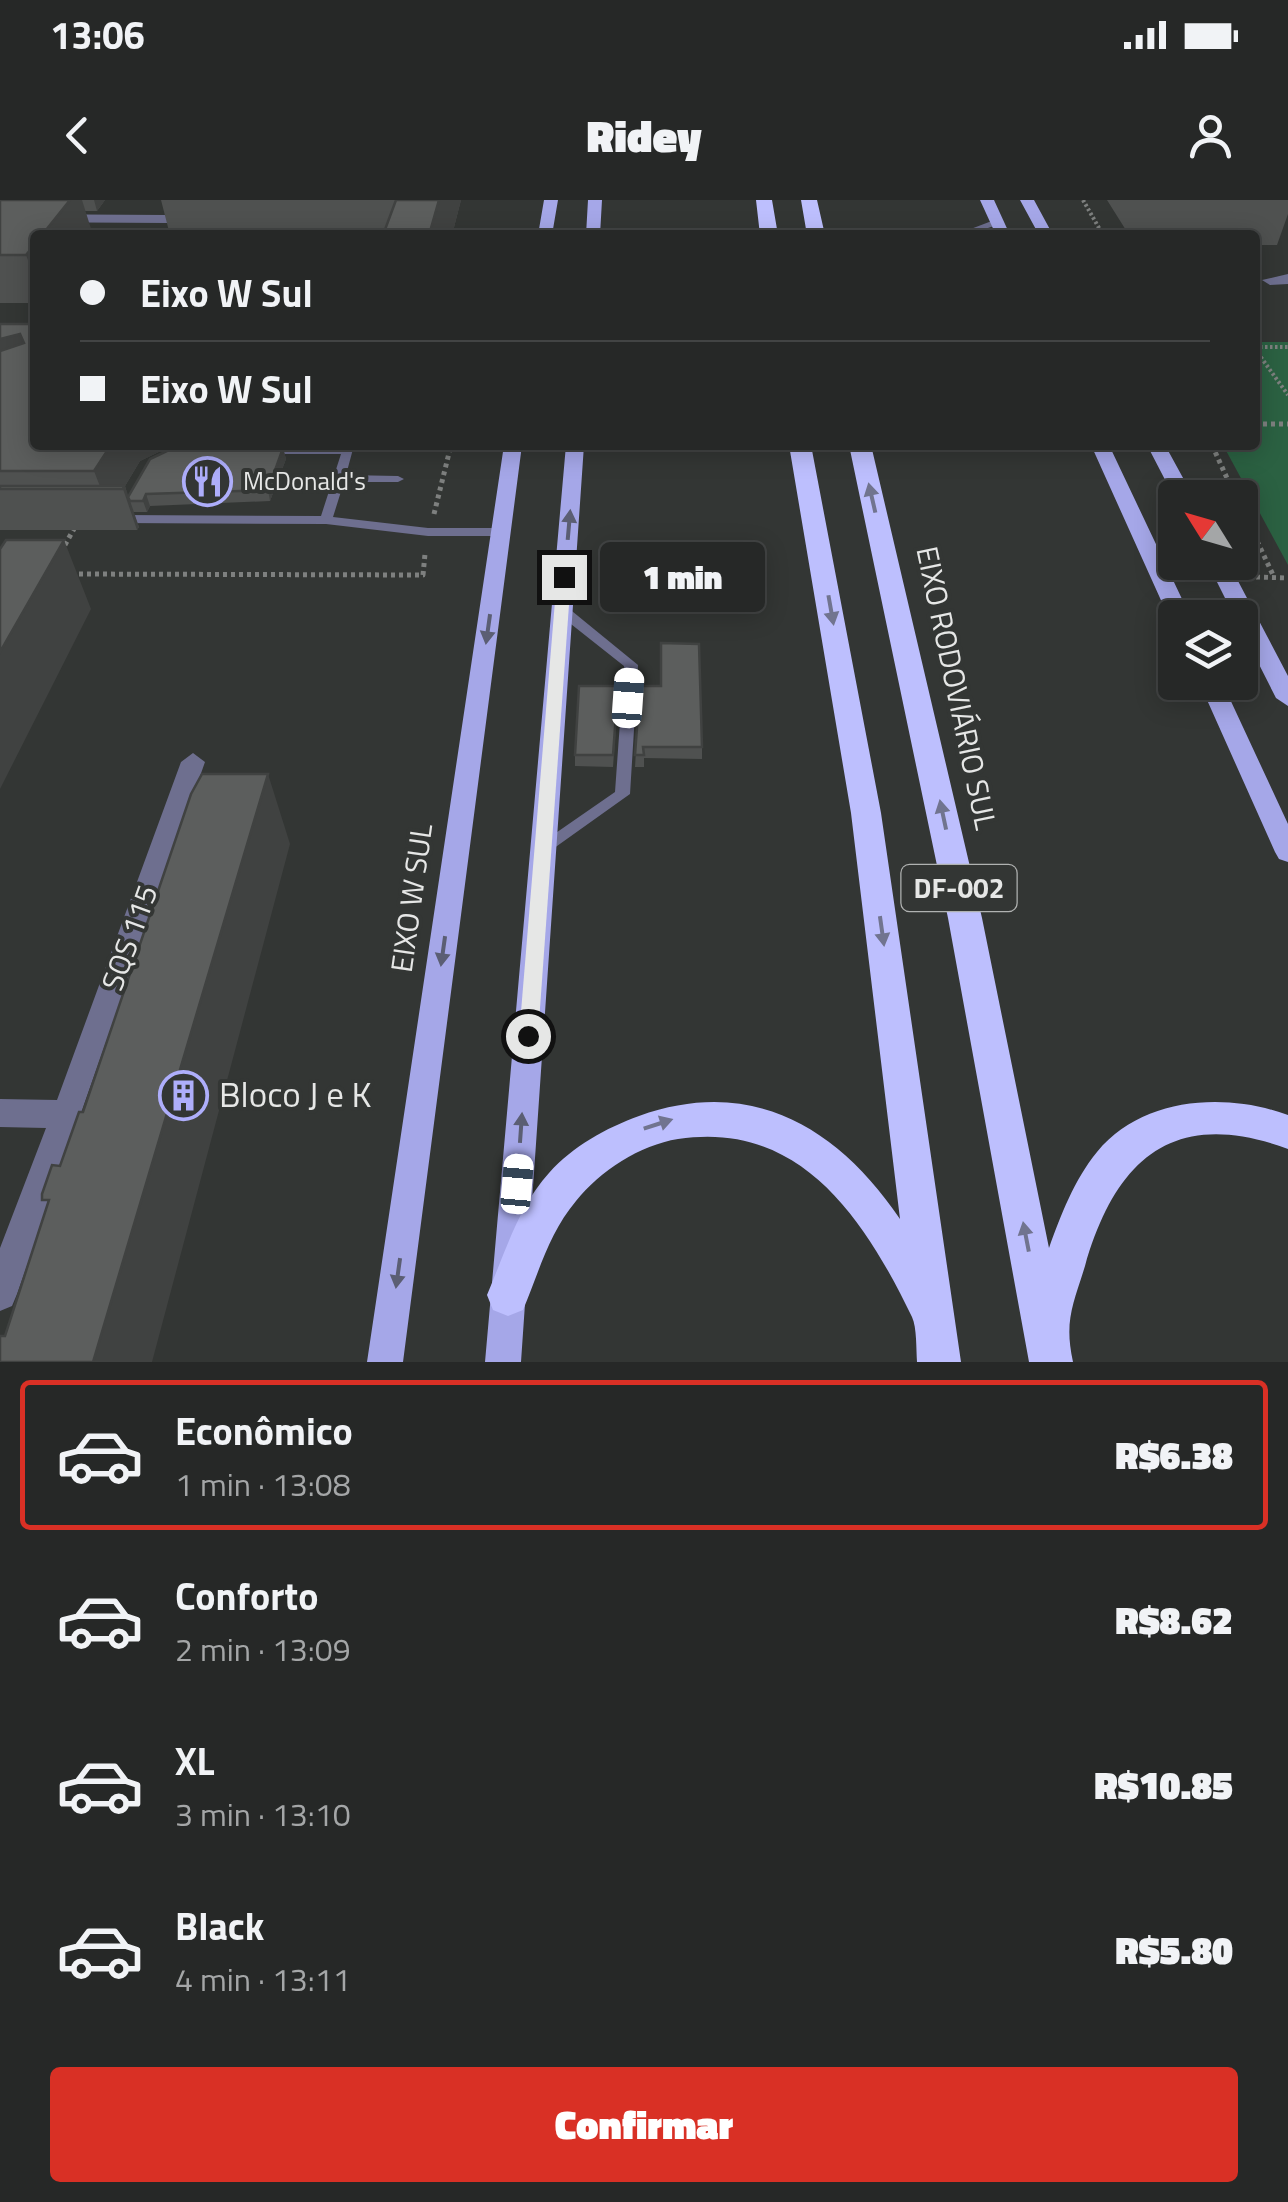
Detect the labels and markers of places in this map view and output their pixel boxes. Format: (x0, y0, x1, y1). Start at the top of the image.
restaurant icon: McDonald's (182, 455, 234, 507)
place label: McDonald's (243, 462, 366, 500)
place label: Bloco J e K (219, 1067, 372, 1121)
building icon: Bloco J e K (158, 1069, 210, 1121)

